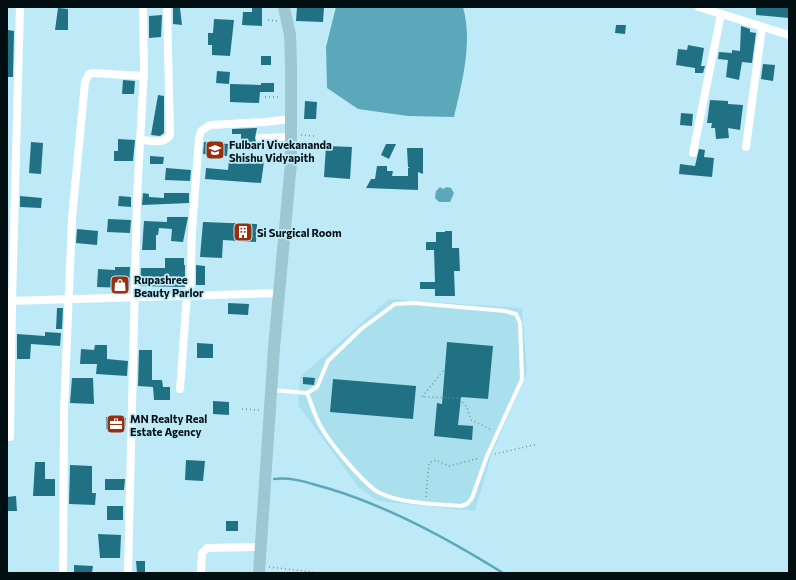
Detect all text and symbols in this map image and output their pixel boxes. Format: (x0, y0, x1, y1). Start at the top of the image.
place label: Fulbari Vivekananda Shishu Vidyapith (229, 138, 332, 164)
school or university icon: Fulbari Vivekananda Shishu Vidyapith (204, 139, 226, 161)
building icon: Si Surgical Room (232, 221, 254, 243)
place label: Si Surgical Room (257, 226, 342, 239)
place label: Rupashree Beauty Parlor (134, 273, 204, 299)
shop icon: Rupashree Beauty Parlor (109, 274, 131, 296)
place label: MN Realty Real Estate Agency (130, 412, 207, 438)
office icon: MN Realty Real Estate Agency (105, 413, 127, 435)

